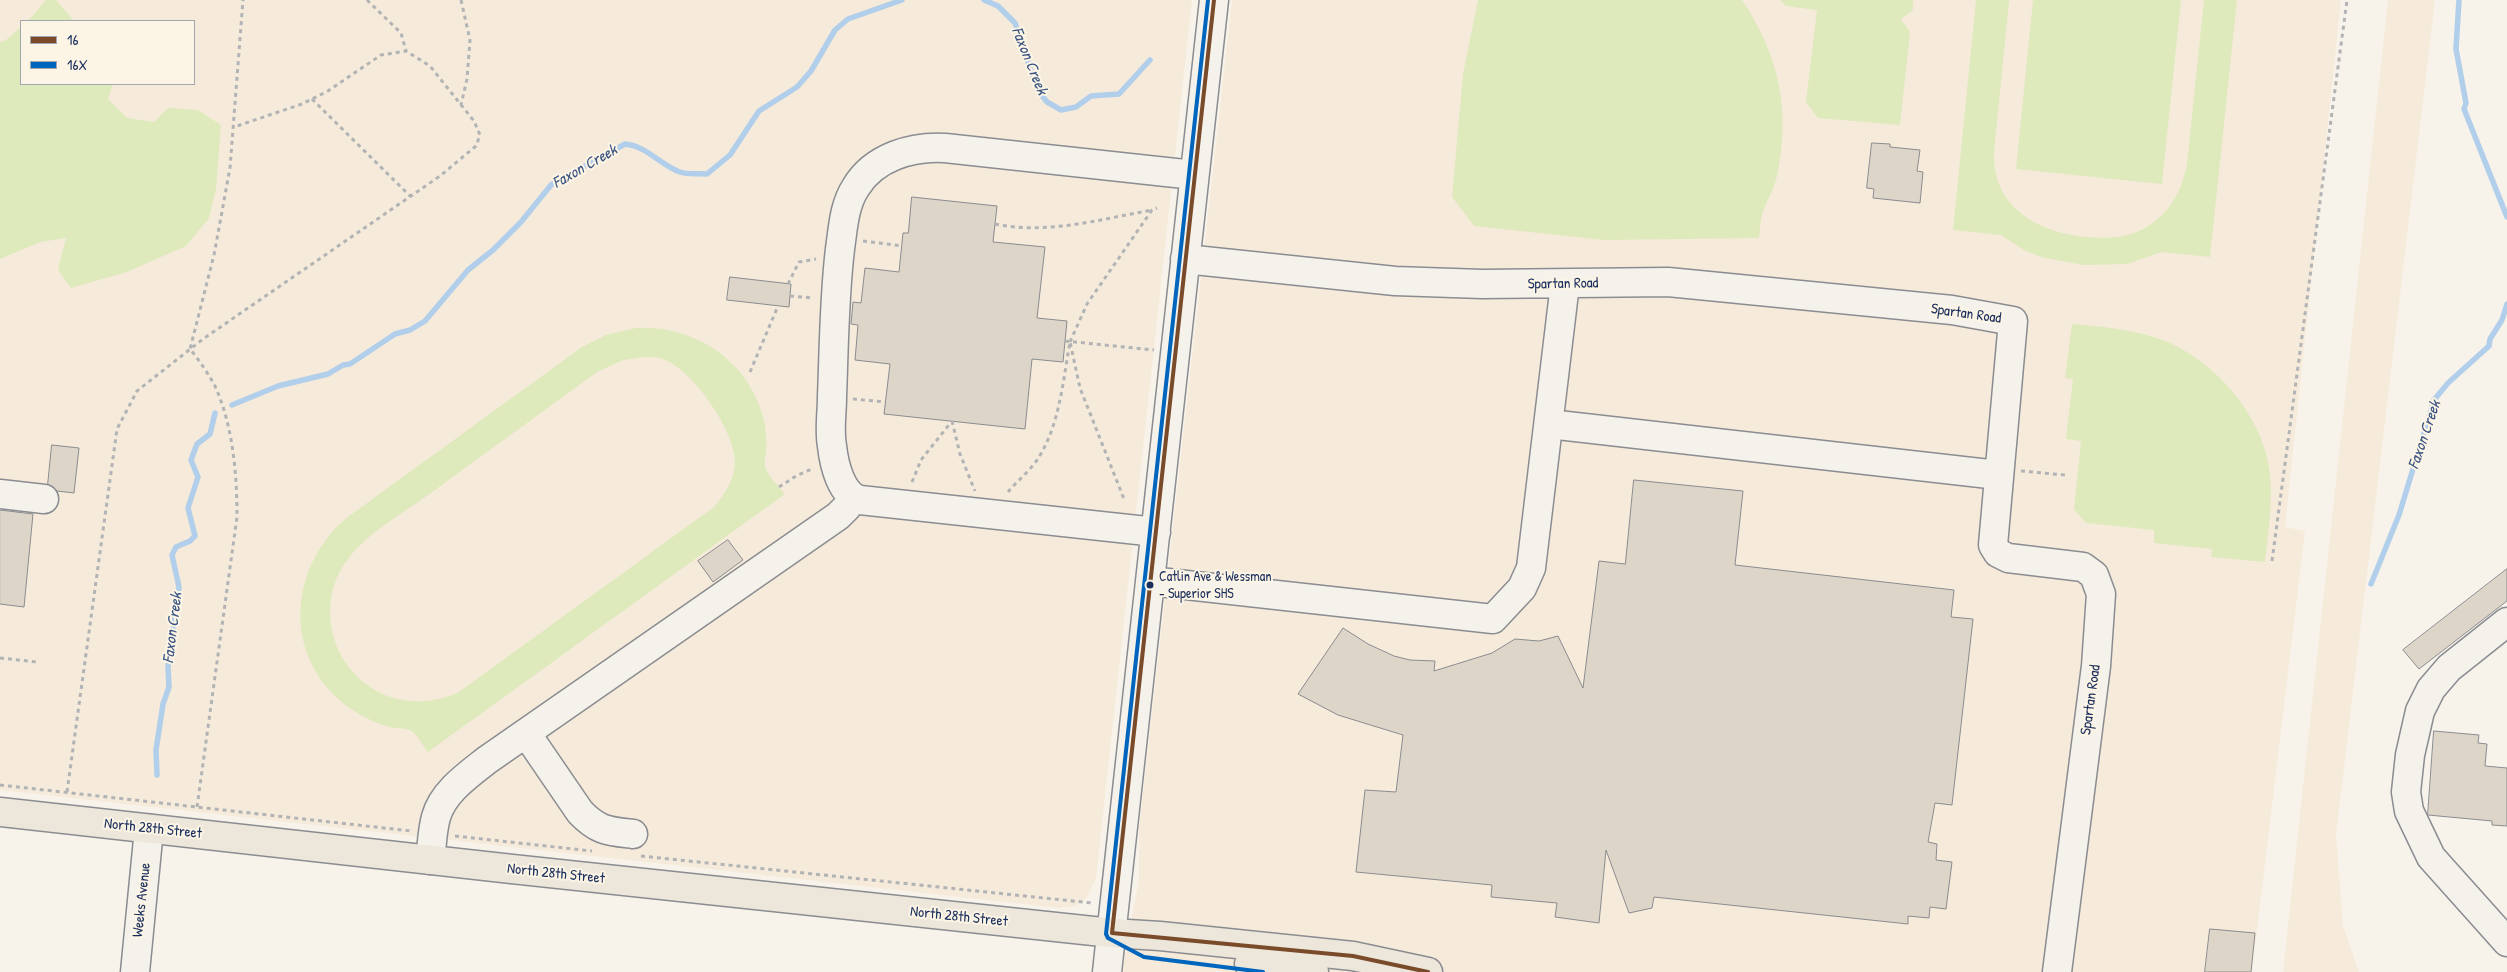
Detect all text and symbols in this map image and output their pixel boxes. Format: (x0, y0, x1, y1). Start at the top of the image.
legend (20, 20, 195, 85)
water label: Faxon Creek (1007, 24, 1051, 98)
text: 16 (67, 29, 78, 50)
text: 16X (67, 54, 87, 75)
water label: Faxon Creek (549, 141, 621, 193)
street label: Spartan Road (1527, 274, 1599, 294)
street label: Spartan Road (1930, 300, 2002, 328)
water label: Faxon Creek (2404, 398, 2446, 472)
place label: Catlin Ave & Wessman - Superior SHS (1159, 569, 1272, 602)
marker: Catlin Ave & Wessman - Superior SHS (1145, 580, 1155, 590)
water label: Faxon Creek (159, 592, 187, 664)
street label: Spartan Road (2077, 664, 2105, 736)
street label: North 28th Street (103, 815, 203, 843)
street label: North 28th Street (506, 860, 606, 888)
street label: Weeks Avenue (129, 862, 155, 938)
street label: North 28th Street (909, 903, 1009, 931)

